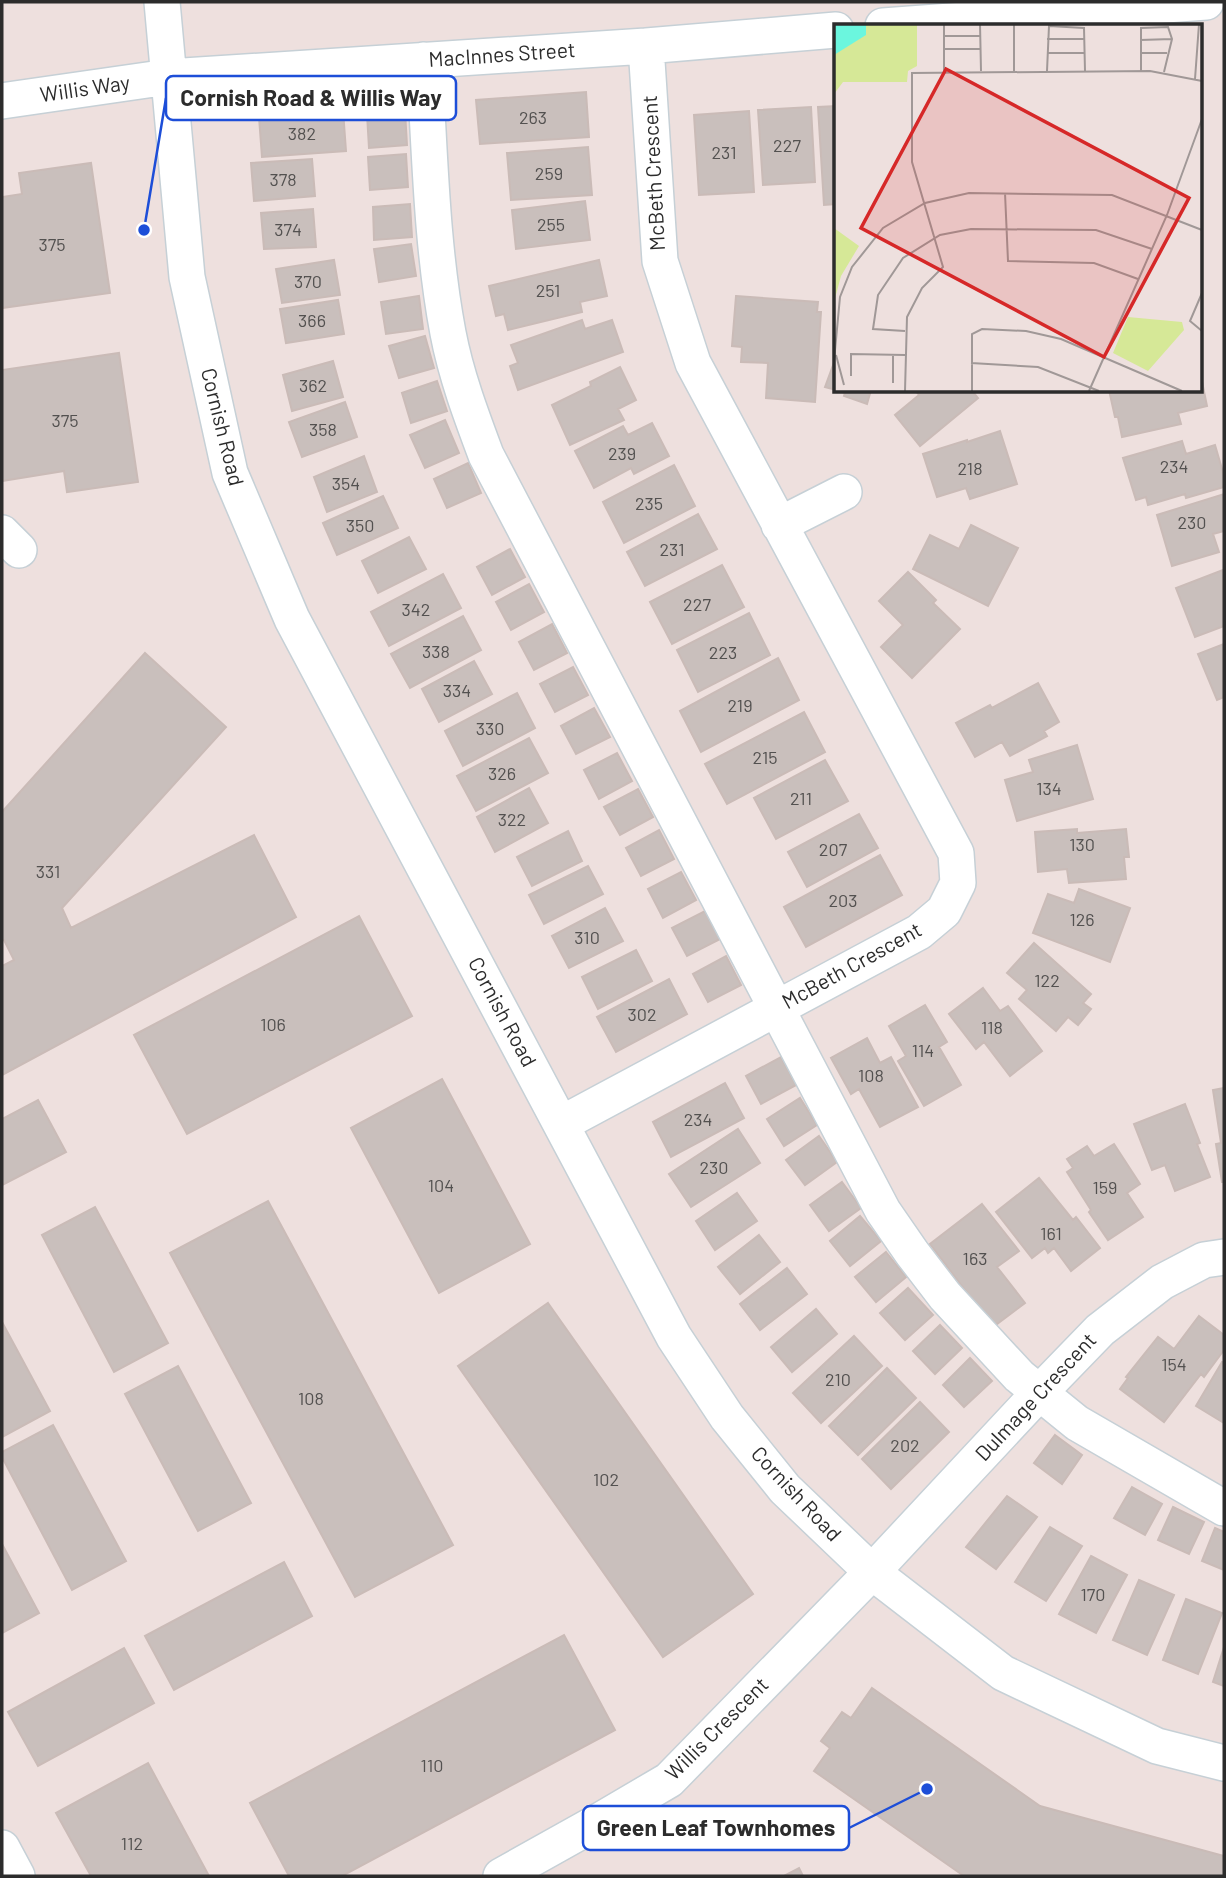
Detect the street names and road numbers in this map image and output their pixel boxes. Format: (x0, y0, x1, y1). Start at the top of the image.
street label: MacInnes Street (428, 36, 576, 71)
street label: Willis Way (38, 69, 132, 106)
street label: McBeth Crescent (636, 95, 669, 251)
street label: Cornish Road (197, 365, 250, 488)
street label: McBeth Crescent (777, 916, 925, 1013)
street label: Cornish Road (464, 952, 543, 1070)
street label: Dulmage Crescent (969, 1327, 1101, 1465)
street label: Cornish Road (747, 1440, 847, 1546)
street label: Willis Crescent (659, 1671, 773, 1785)

